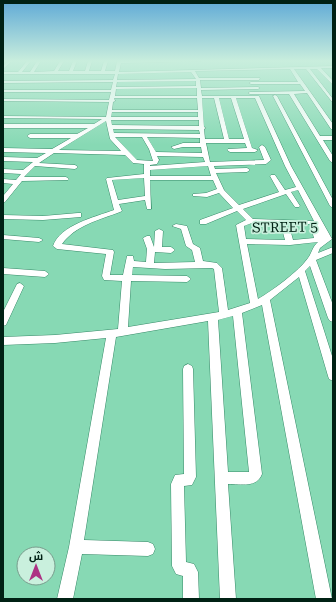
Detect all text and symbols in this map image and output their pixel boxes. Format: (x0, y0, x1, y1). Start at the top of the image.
street label: STREET 5 (252, 218, 318, 236)
north arrow (16, 546, 56, 586)
text: ش (29, 550, 43, 563)

